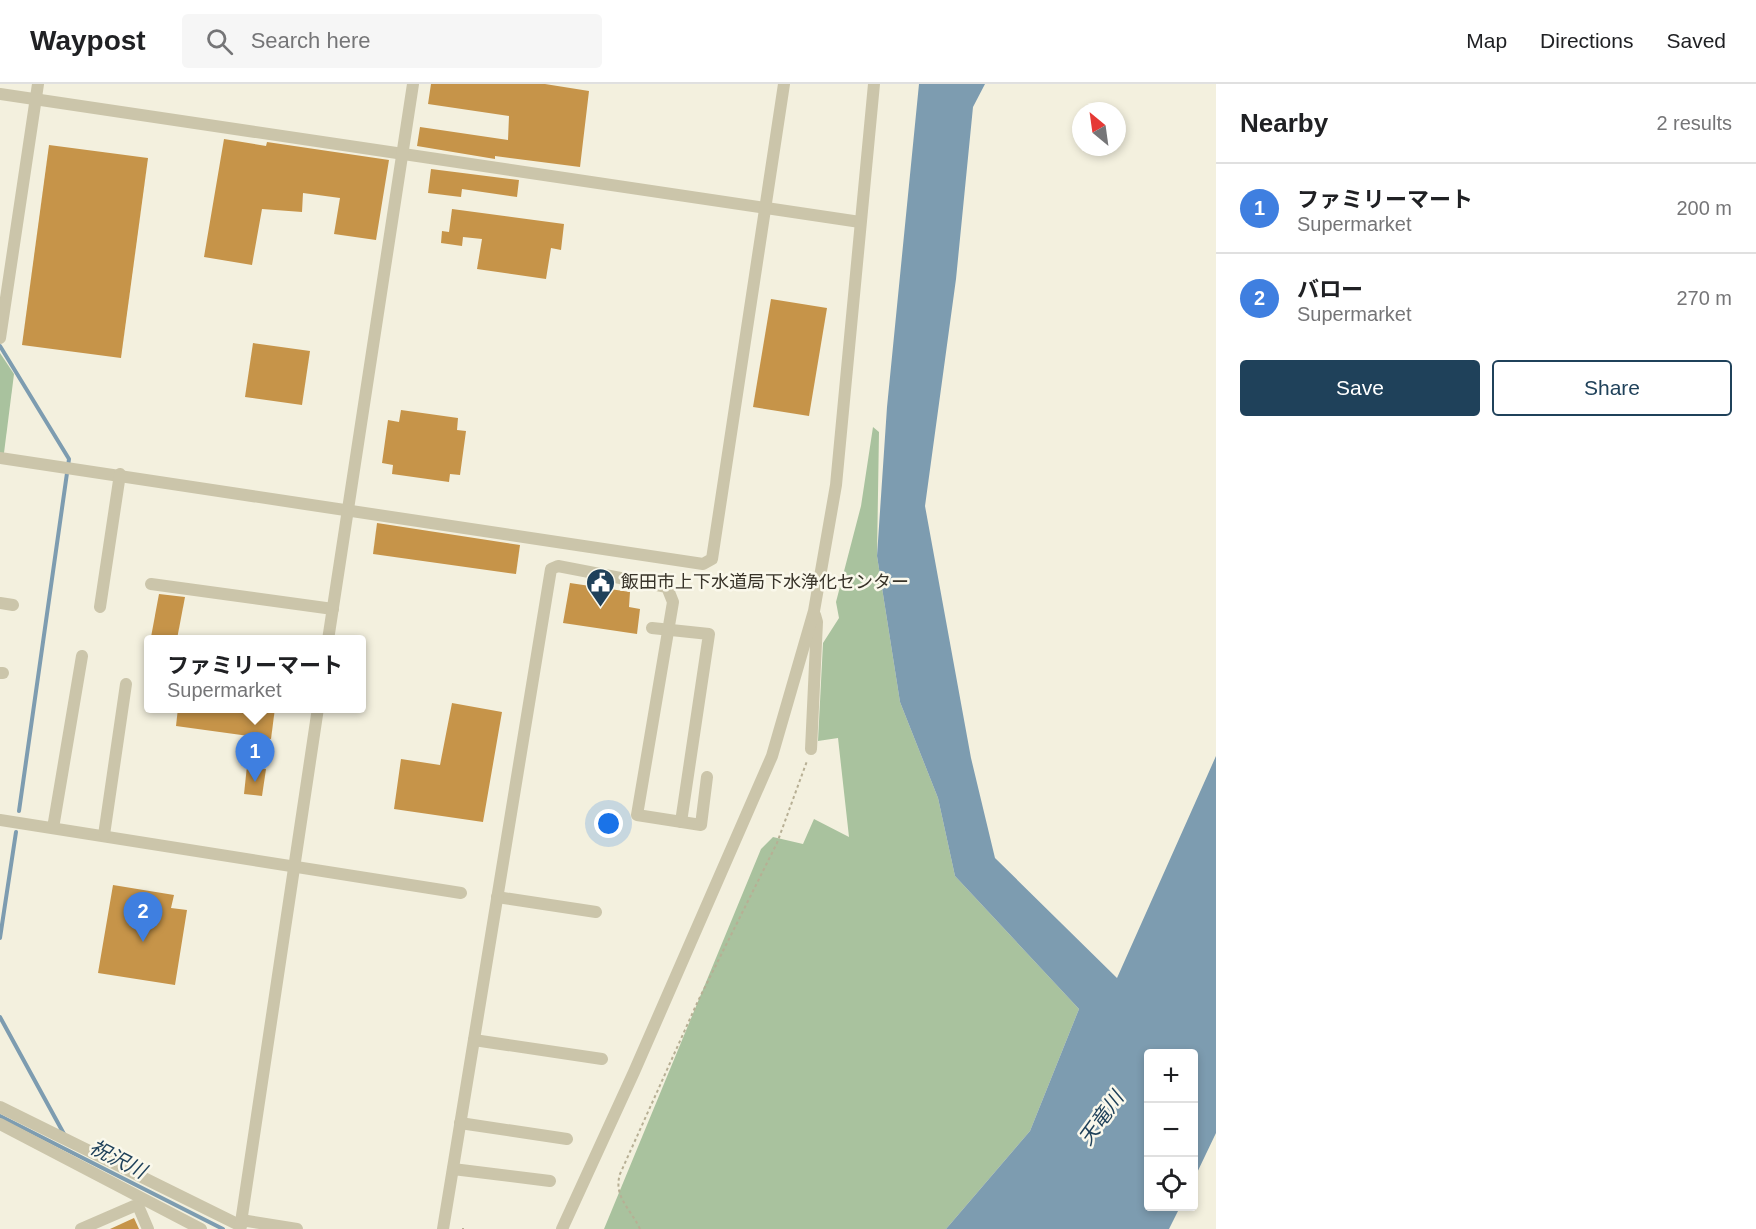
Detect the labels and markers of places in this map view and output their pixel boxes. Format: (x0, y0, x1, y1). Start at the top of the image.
public building icon: 飯田市上下水道局下水浄化センター (584, 566, 616, 608)
place label: 飯田市上下水道局下水浄化センター (621, 572, 909, 592)
pin: 1 (236, 732, 274, 782)
pin: 2 (124, 892, 162, 942)

